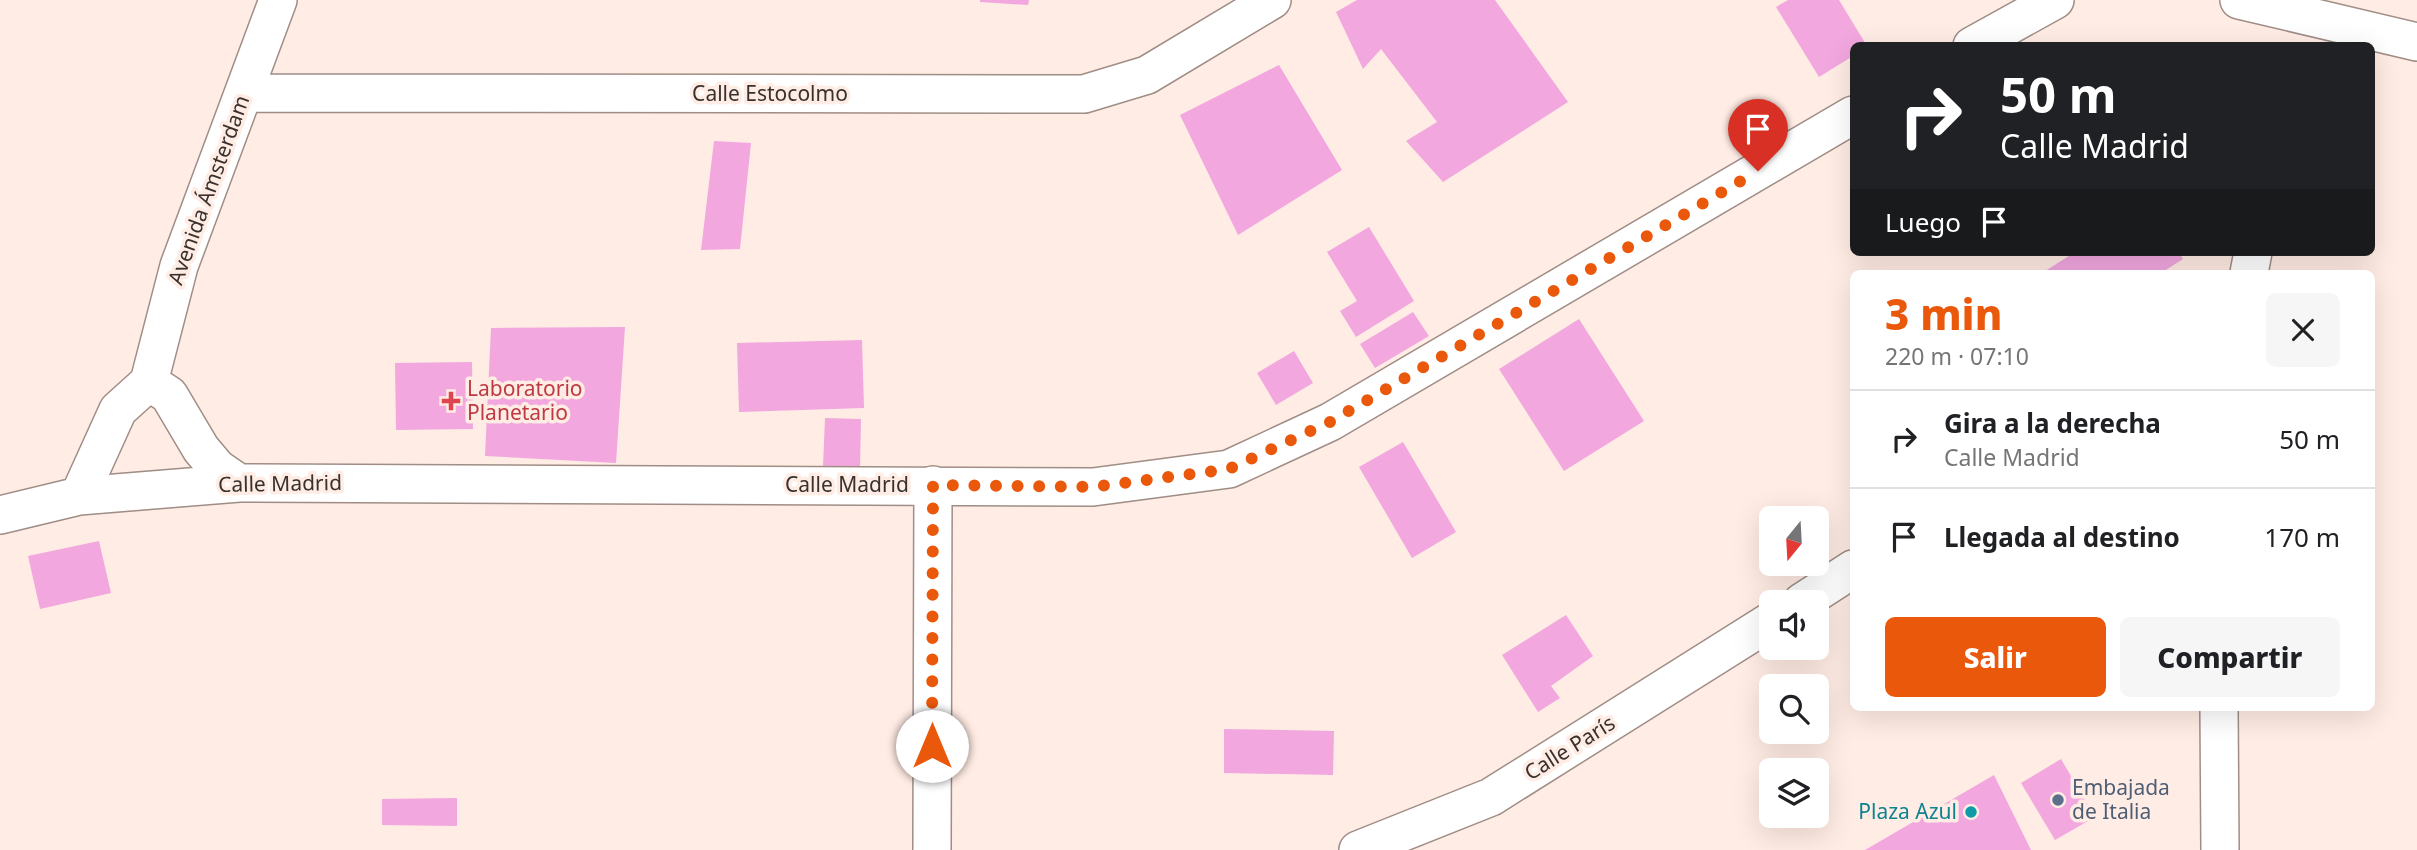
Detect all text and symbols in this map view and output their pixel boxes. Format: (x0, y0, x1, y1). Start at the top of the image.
text: 50 m (2000, 61, 2117, 127)
icon: right (1885, 70, 1976, 161)
street label: Calle Estocolmo (692, 79, 848, 107)
street label: Avenida Ámsterdam (161, 91, 255, 288)
pin (1728, 99, 1788, 171)
icon: arrive (1739, 110, 1777, 148)
text: Calle Madrid (2000, 124, 2189, 167)
icon: arrive (1975, 203, 2013, 241)
text: Luego (1885, 204, 1961, 240)
text: 3 min (1885, 285, 2002, 342)
button: close (2266, 293, 2340, 367)
text: 220 m · 07:10 (1885, 340, 2029, 372)
place label: Laboratorio Planetario (467, 374, 583, 426)
marker: Laboratorio Planetario (441, 391, 461, 411)
text: Gira a la derecha (1944, 405, 2161, 441)
icon: right (1885, 420, 1923, 458)
text: 50 m (2279, 421, 2340, 457)
text: Calle Madrid (1944, 441, 2080, 473)
street label: Calle Madrid (218, 468, 342, 498)
street label: Calle Madrid (785, 470, 909, 498)
north arrow (1759, 506, 1829, 576)
map controls (1759, 506, 1829, 828)
icon: arrive (1885, 518, 1923, 556)
text: Llegada al destino (1944, 519, 2180, 555)
text: 170 m (2264, 519, 2340, 555)
button: sound (1759, 590, 1829, 660)
button: Salir (1885, 617, 2106, 697)
button: Compartir (2120, 617, 2340, 697)
button: search (1759, 674, 1829, 744)
street label: Calle París (1519, 708, 1620, 786)
position arrow (895, 709, 969, 783)
button: layers (1759, 758, 1829, 828)
place label: Embajada de Italia (2072, 773, 2170, 825)
marker: Embajada de Italia (2050, 792, 2066, 808)
place label: Plaza Azul (1858, 797, 1957, 825)
marker: Plaza Azul (1963, 804, 1979, 820)

